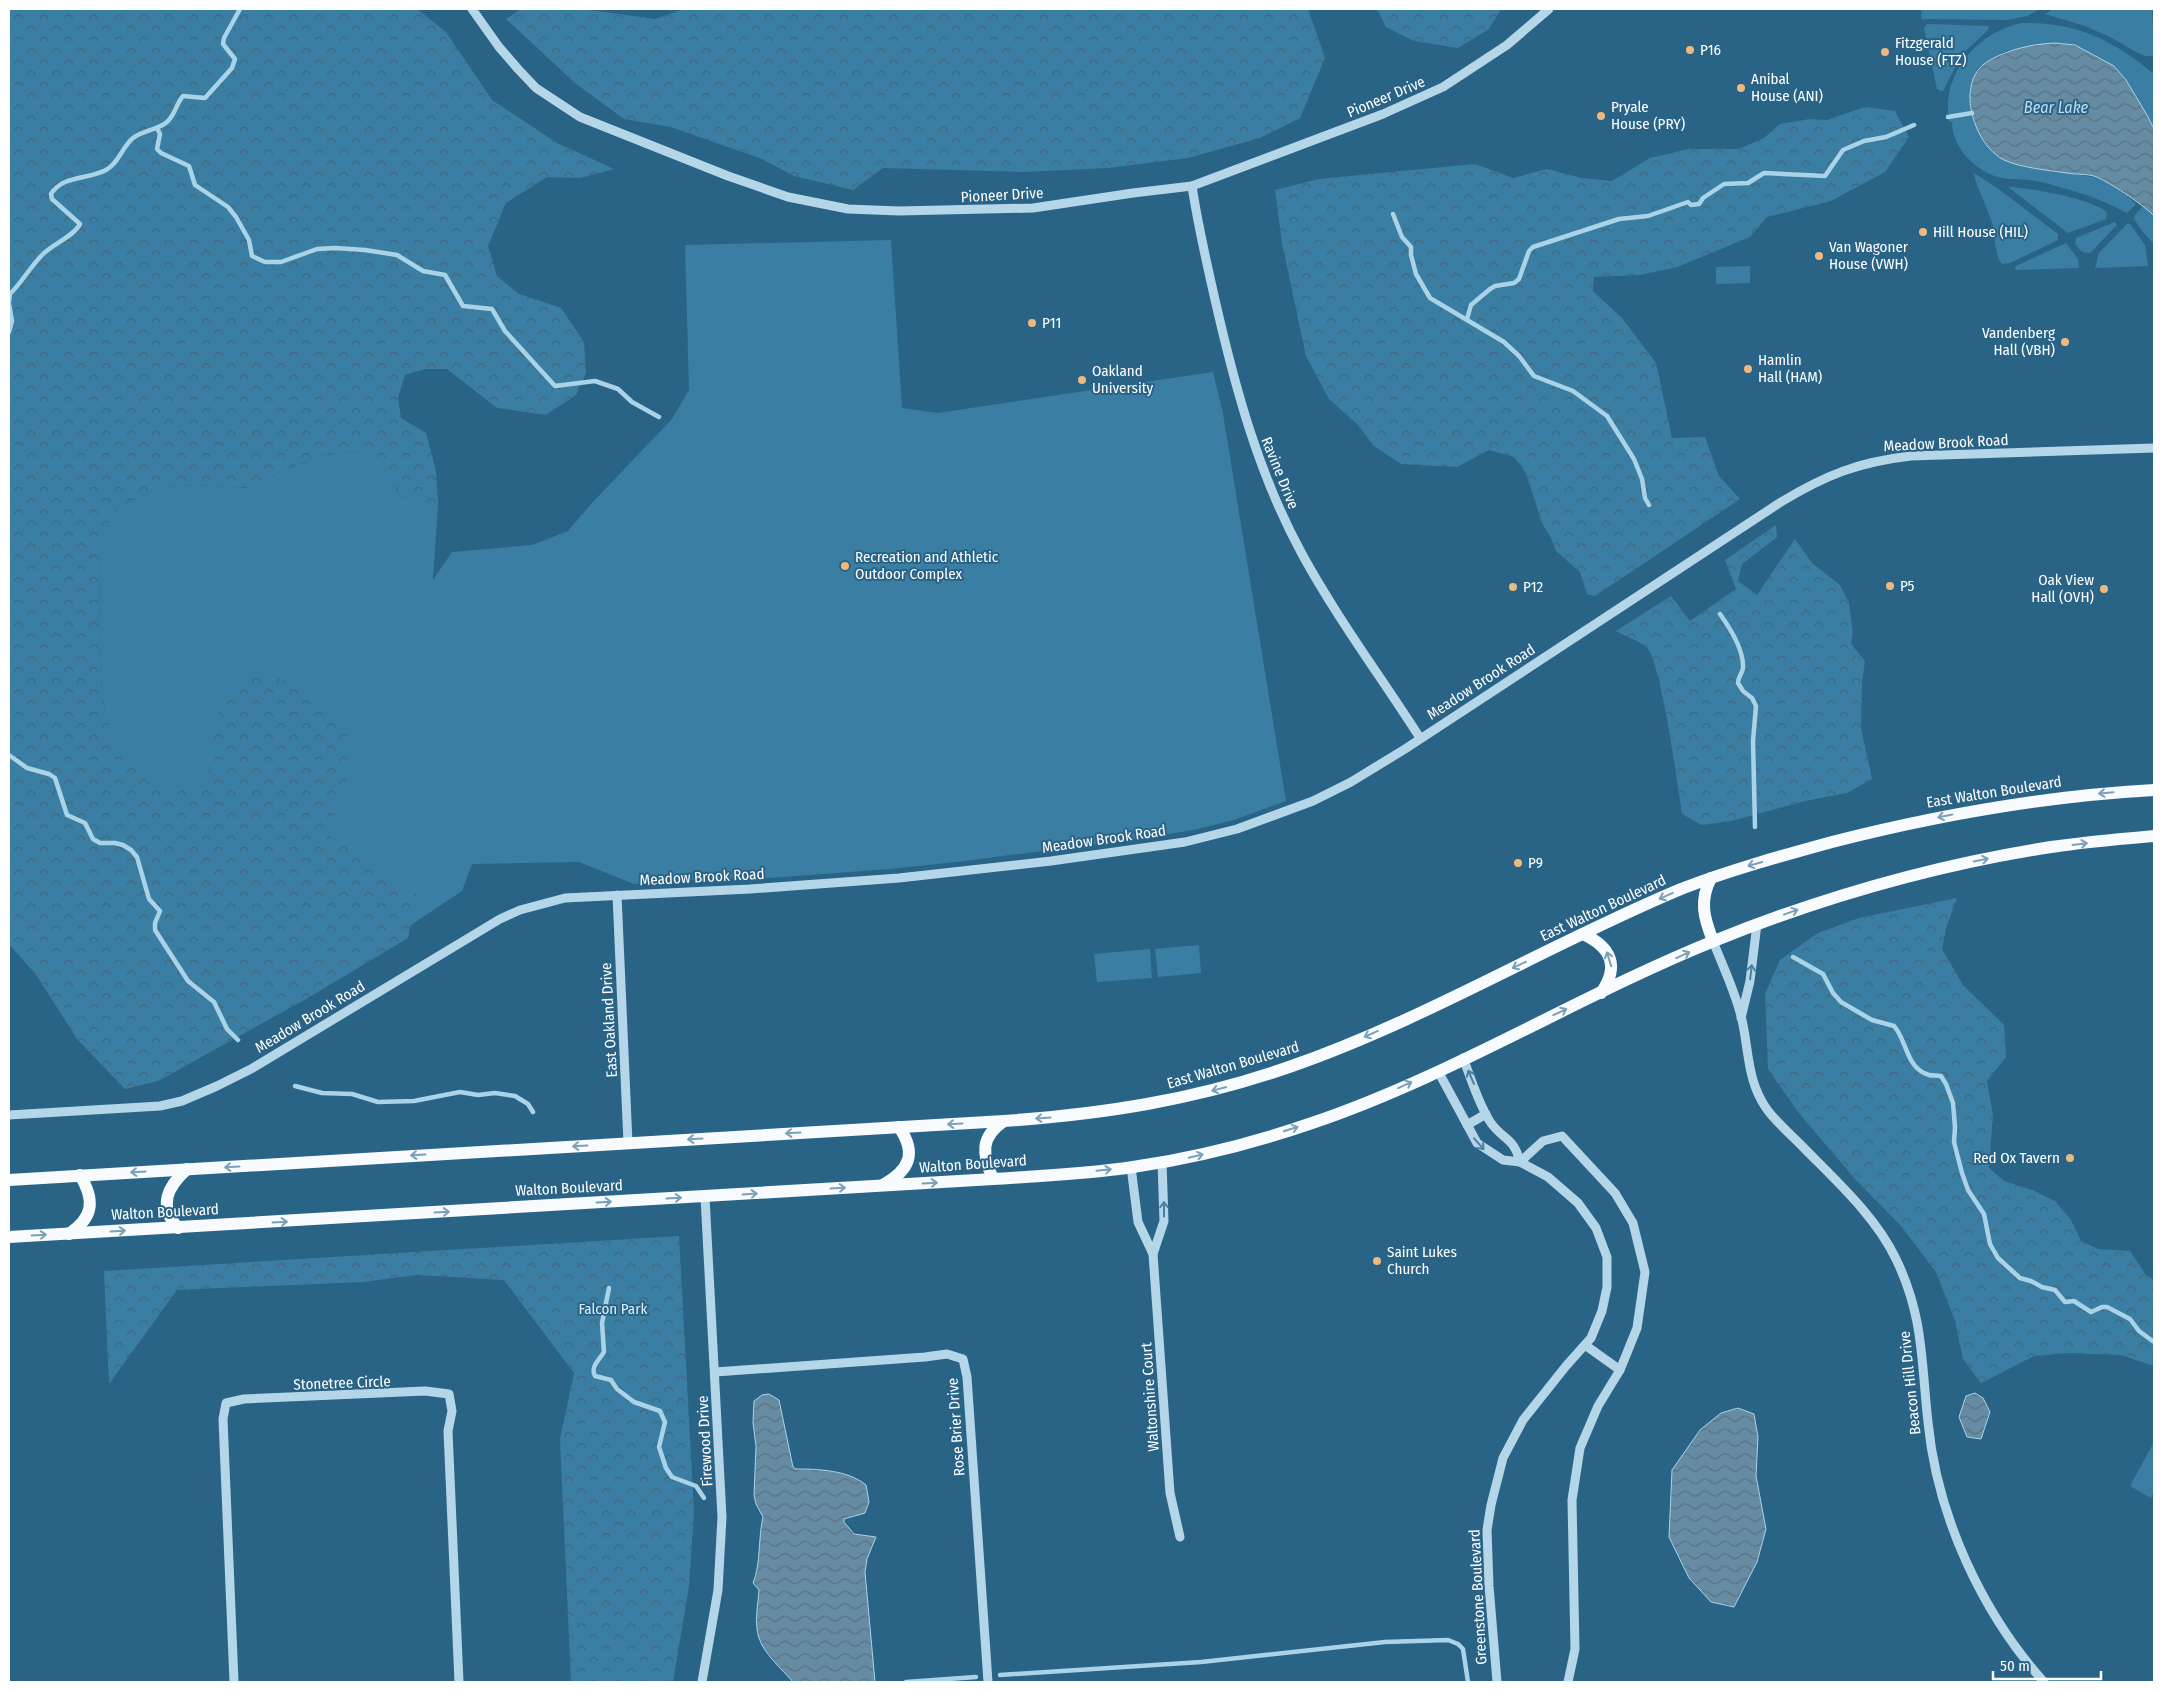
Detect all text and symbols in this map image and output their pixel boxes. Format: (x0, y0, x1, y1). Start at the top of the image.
place label: Fitzgerald House (FTZ) (1895, 34, 1966, 69)
place label: P16 (1700, 41, 1721, 59)
marker: P16 (1684, 44, 1696, 56)
marker: Fitzgerald House (FTZ) (1879, 46, 1891, 58)
place label: Anibal House (ANI) (1751, 70, 1823, 105)
street label: Pioneer Drive (1344, 73, 1428, 121)
marker: Anibal House (ANI) (1735, 82, 1747, 94)
place label: Pryale House (PRY) (1611, 98, 1685, 133)
water label: Bear Lake (2024, 98, 2089, 117)
marker: Pryale House (PRY) (1595, 110, 1607, 122)
street label: Pioneer Drive (960, 184, 1044, 206)
place label: Hill House (HIL) (1933, 223, 2028, 241)
marker: Hill House (HIL) (1917, 226, 1929, 238)
place label: Van Wagoner House (VWH) (1829, 238, 1909, 273)
marker: Van Wagoner House (VWH) (1813, 250, 1825, 262)
place label: P11 (1042, 314, 1061, 332)
marker: P11 (1026, 317, 1038, 329)
place label: Vandenberg Hall (VBH) (1982, 324, 2055, 359)
marker: Vandenberg Hall (VBH) (2059, 336, 2071, 348)
place label: Hamlin Hall (HAM) (1758, 351, 1822, 386)
place label: Oakland University (1092, 362, 1154, 397)
marker: Hamlin Hall (HAM) (1742, 363, 1754, 375)
marker: Oakland University (1076, 374, 1088, 386)
street label: Meadow Brook Road (1883, 431, 2009, 455)
street label: Ravine Drive (1257, 434, 1303, 512)
place label: Recreation and Athletic Outdoor Complex (855, 548, 999, 583)
marker: Recreation and Athletic Outdoor Complex (839, 560, 851, 572)
place label: Oak View Hall (OVH) (2031, 571, 2094, 606)
place label: P5 (1900, 577, 1915, 595)
place label: P12 (1523, 578, 1544, 596)
marker: P5 (1884, 580, 1896, 592)
marker: P12 (1507, 581, 1519, 593)
marker: Oak View Hall (OVH) (2098, 583, 2110, 595)
street label: Meadow Brook Road (1424, 640, 1538, 724)
street label: East Walton Boulevard (1925, 772, 2063, 812)
one-way arrow (2098, 788, 2114, 798)
one-way arrow (1937, 811, 1953, 821)
street label: Meadow Brook Road (1041, 821, 1167, 857)
one-way arrow (2072, 839, 2088, 849)
place label: P9 (1528, 854, 1543, 872)
one-way arrow (1973, 854, 1989, 864)
marker: P9 (1512, 857, 1524, 869)
one-way arrow (1747, 859, 1763, 869)
street label: Meadow Brook Road (639, 865, 765, 889)
street label: East Walton Boulevard (1537, 871, 1669, 945)
one-way arrow (1659, 892, 1674, 902)
one-way arrow (1783, 907, 1799, 916)
one-way arrow (1675, 949, 1690, 959)
one-way arrow (1603, 951, 1613, 967)
one-way arrow (1511, 960, 1526, 970)
street label: East Oakland Drive (597, 962, 621, 1078)
one-way arrow (1746, 964, 1756, 980)
street label: Meadow Brook Road (252, 977, 368, 1057)
one-way arrow (1552, 1007, 1567, 1017)
one-way arrow (1364, 1029, 1379, 1039)
street label: East Walton Boulevard (1165, 1038, 1301, 1092)
one-way arrow (1465, 1070, 1475, 1085)
one-way arrow (1397, 1080, 1412, 1090)
one-way arrow (1211, 1085, 1227, 1094)
one-way arrow (1036, 1113, 1052, 1123)
one-way arrow (948, 1119, 964, 1128)
one-way arrow (1283, 1124, 1299, 1134)
one-way arrow (786, 1129, 802, 1138)
one-way arrow (687, 1135, 703, 1144)
one-way arrow (1474, 1137, 1485, 1150)
one-way arrow (572, 1141, 588, 1150)
place label: Red Ox Tavern (1973, 1149, 2060, 1167)
one-way arrow (410, 1151, 426, 1160)
street label: Walton Boulevard (919, 1151, 1027, 1177)
one-way arrow (1187, 1151, 1203, 1160)
marker: Red Ox Tavern (2064, 1152, 2076, 1164)
one-way arrow (224, 1162, 240, 1171)
one-way arrow (1095, 1165, 1111, 1175)
one-way arrow (130, 1168, 146, 1177)
street label: Walton Boulevard (515, 1176, 623, 1200)
one-way arrow (922, 1178, 938, 1187)
one-way arrow (830, 1184, 846, 1193)
one-way arrow (742, 1189, 758, 1198)
one-way arrow (666, 1194, 682, 1203)
one-way arrow (596, 1198, 612, 1207)
street label: Walton Boulevard (111, 1200, 219, 1224)
one-way arrow (1159, 1201, 1169, 1218)
one-way arrow (434, 1207, 450, 1216)
one-way arrow (272, 1217, 288, 1226)
one-way arrow (109, 1227, 125, 1236)
one-way arrow (31, 1231, 47, 1240)
place label: Saint Lukes Church (1387, 1243, 1457, 1278)
marker: Saint Lukes Church (1371, 1255, 1383, 1267)
park label: Falcon Park (579, 1300, 647, 1318)
street label: Beacon Hill Drive (1896, 1330, 1924, 1436)
street label: Waltonshire Court (1137, 1342, 1163, 1452)
street label: Stonetree Circle (293, 1372, 391, 1394)
street label: Rose Brier Drive (944, 1377, 968, 1477)
street label: Firewood Drive (694, 1395, 716, 1487)
street label: Greenstone Boulevard (1465, 1529, 1491, 1665)
scale bar (1993, 1648, 2100, 1680)
text: 50 m (2000, 1657, 2030, 1675)

